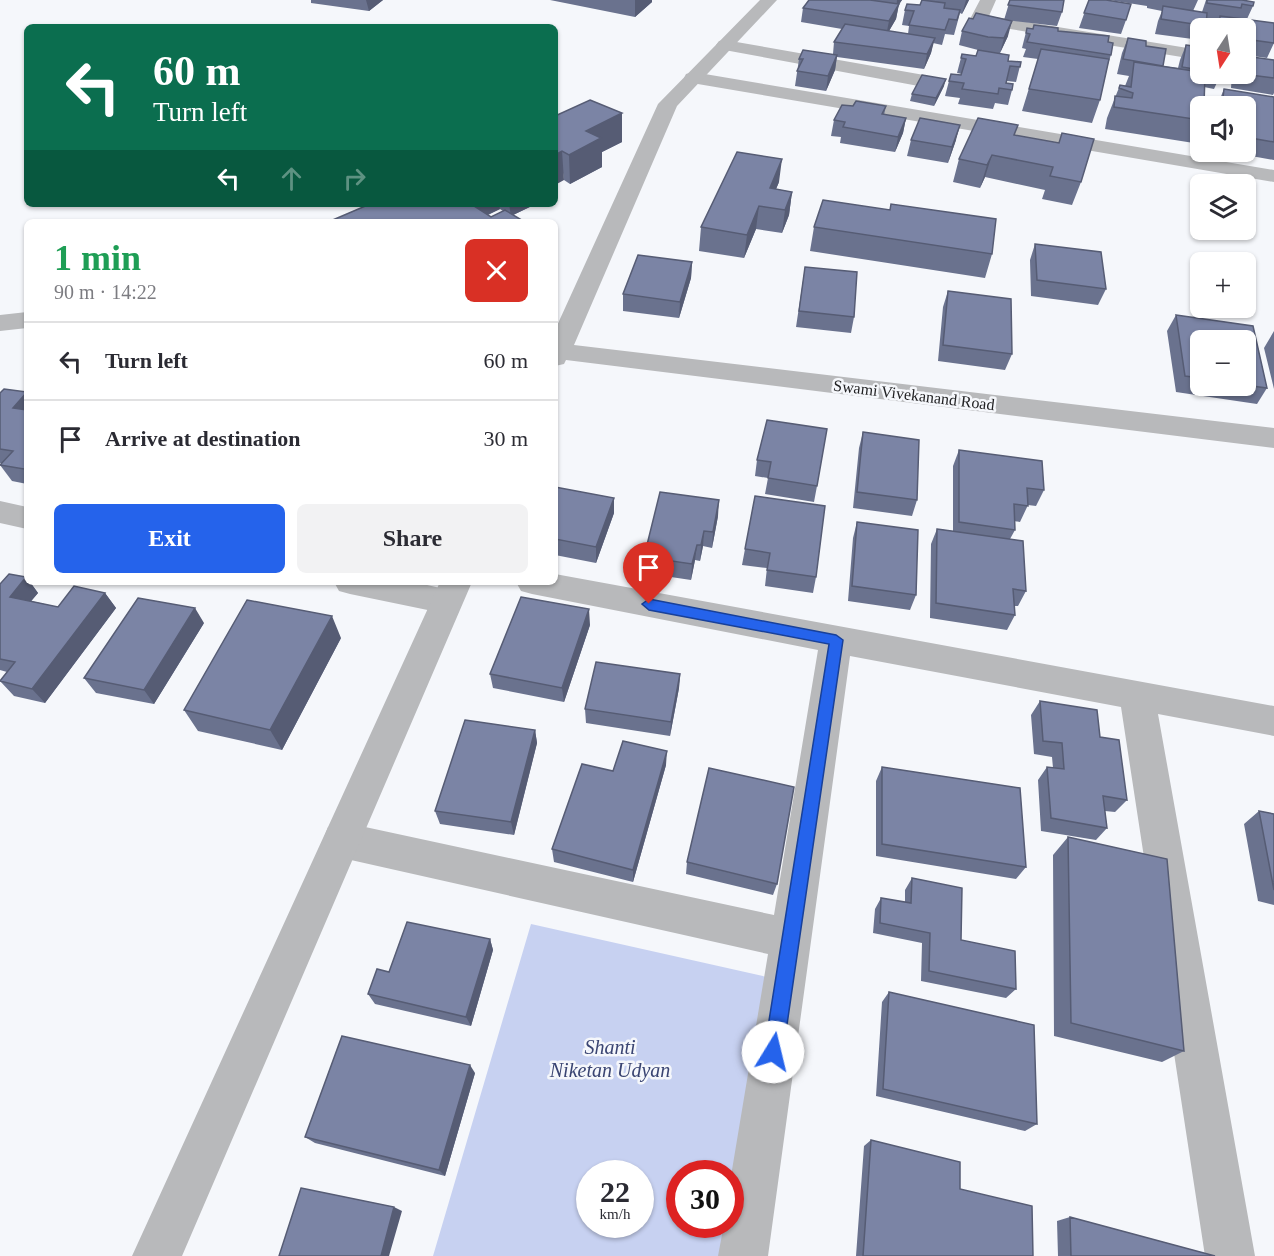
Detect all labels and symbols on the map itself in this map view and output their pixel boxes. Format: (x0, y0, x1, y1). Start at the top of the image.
north arrow (1190, 18, 1256, 84)
street label: Swami Vivekanand Road (832, 377, 996, 413)
pin (623, 542, 674, 604)
position arrow (741, 1020, 805, 1084)
park label: Shanti Niketan Udyan (549, 1036, 670, 1082)
speed limit sign: 30 (666, 1160, 744, 1238)

